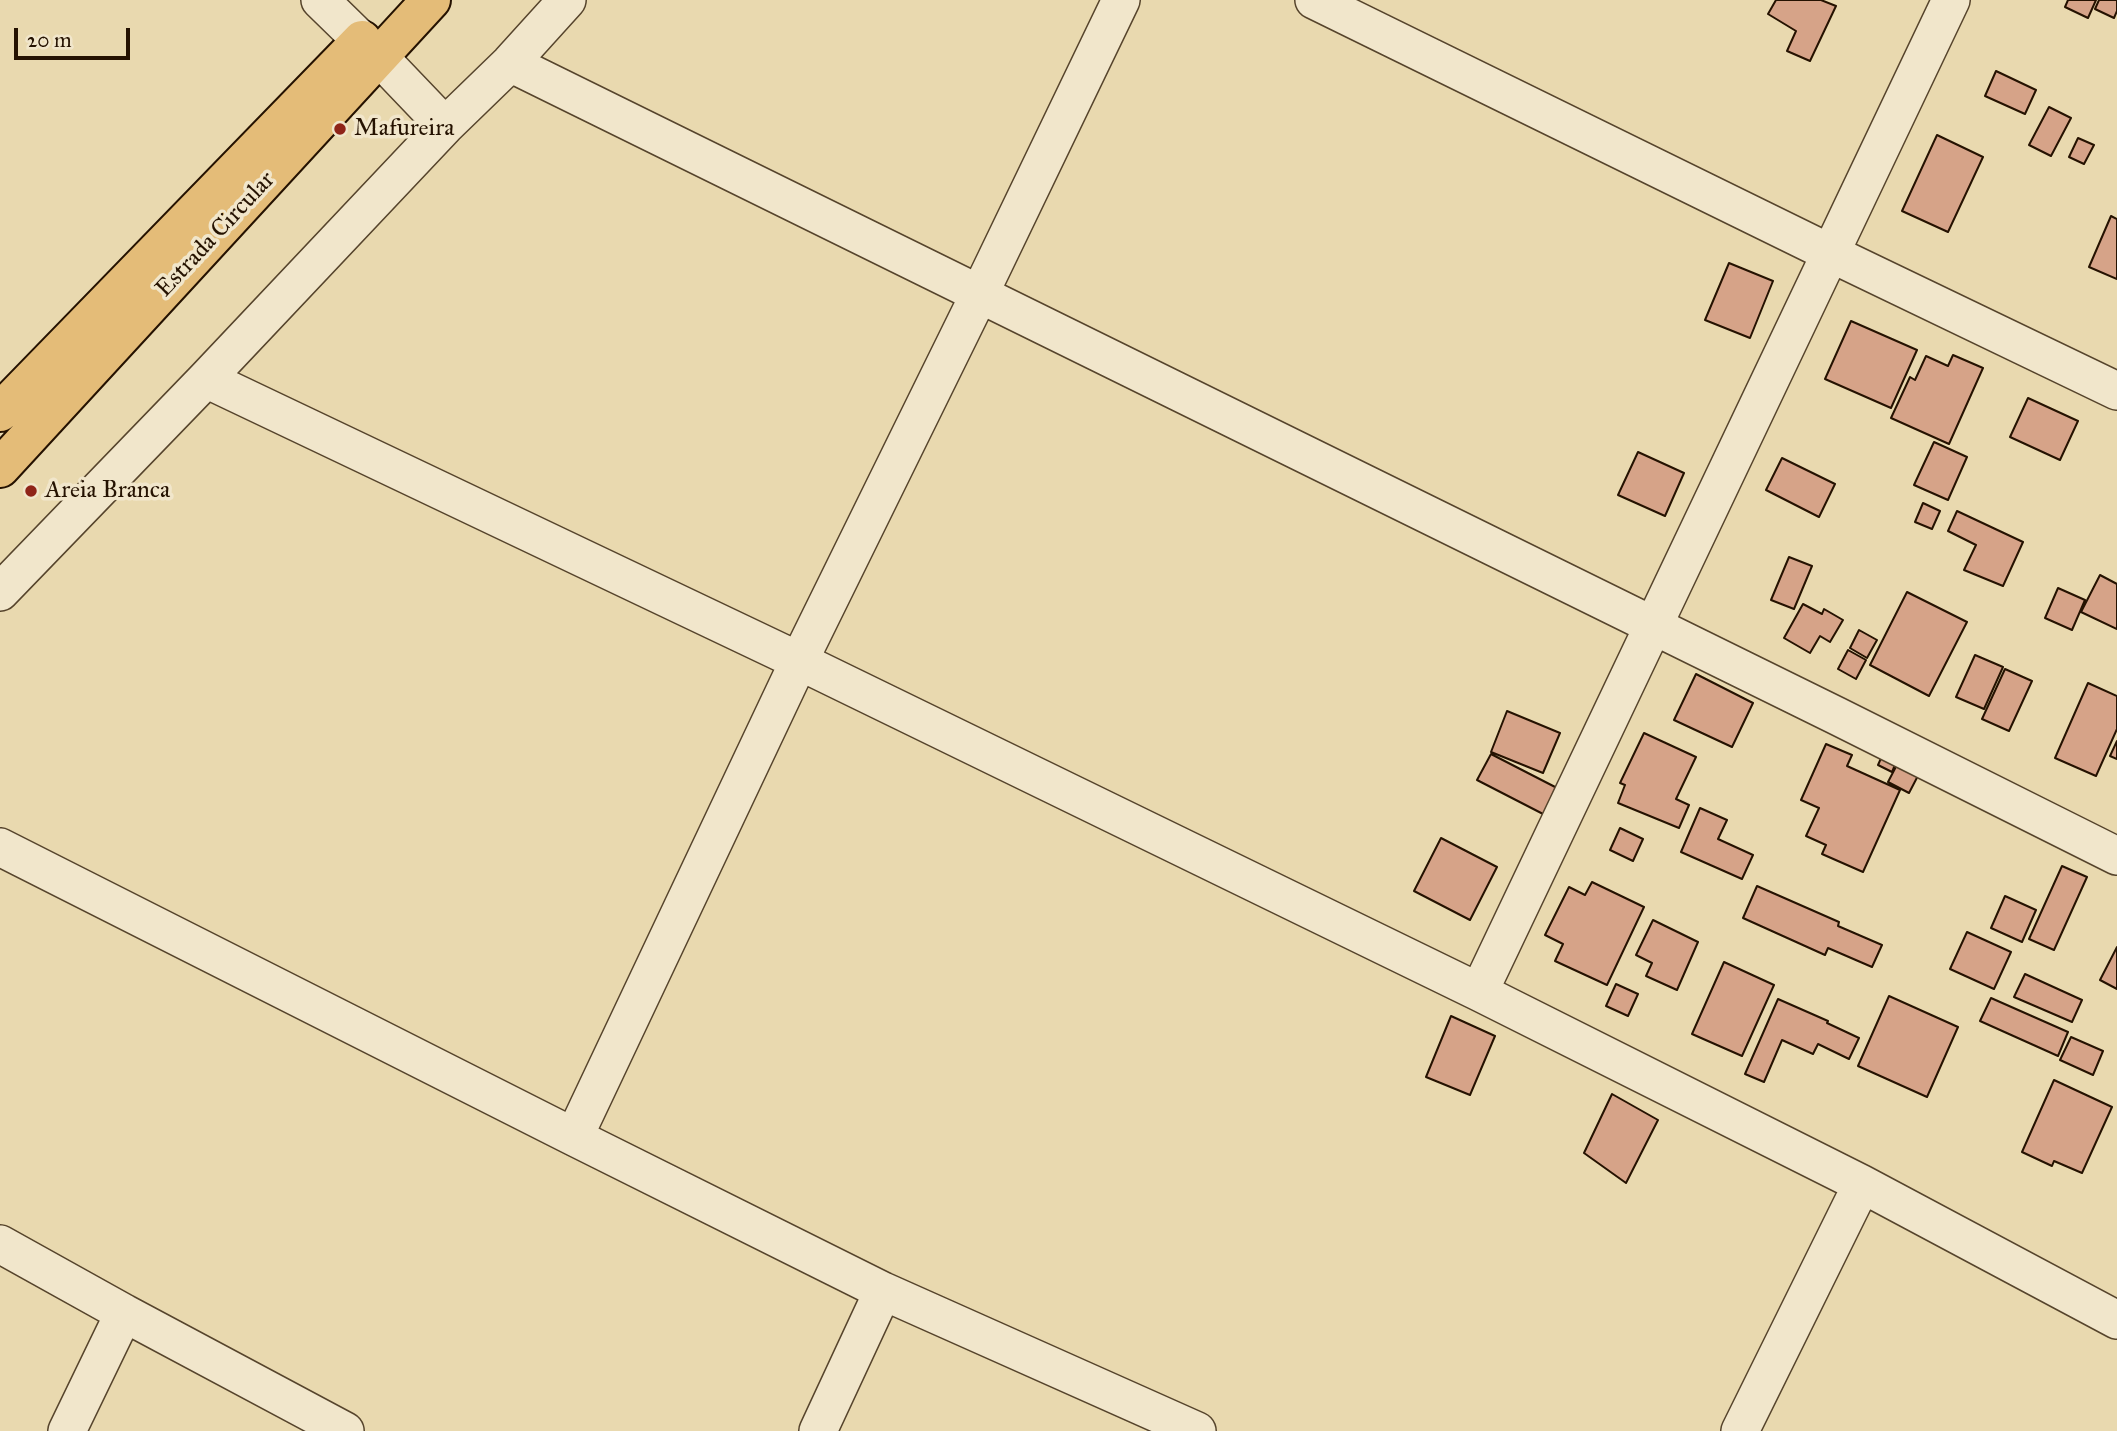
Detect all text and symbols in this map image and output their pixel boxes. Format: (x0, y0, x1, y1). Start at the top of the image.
scale bar (18, 14, 133, 58)
text: 20 m (27, 27, 72, 53)
place label: Mafureira (354, 115, 454, 143)
marker: Mafureira (332, 121, 348, 137)
street label: Estrada Circular (150, 166, 282, 304)
place label: Areia Branca (45, 477, 170, 505)
marker: Areia Branca (23, 483, 39, 499)

